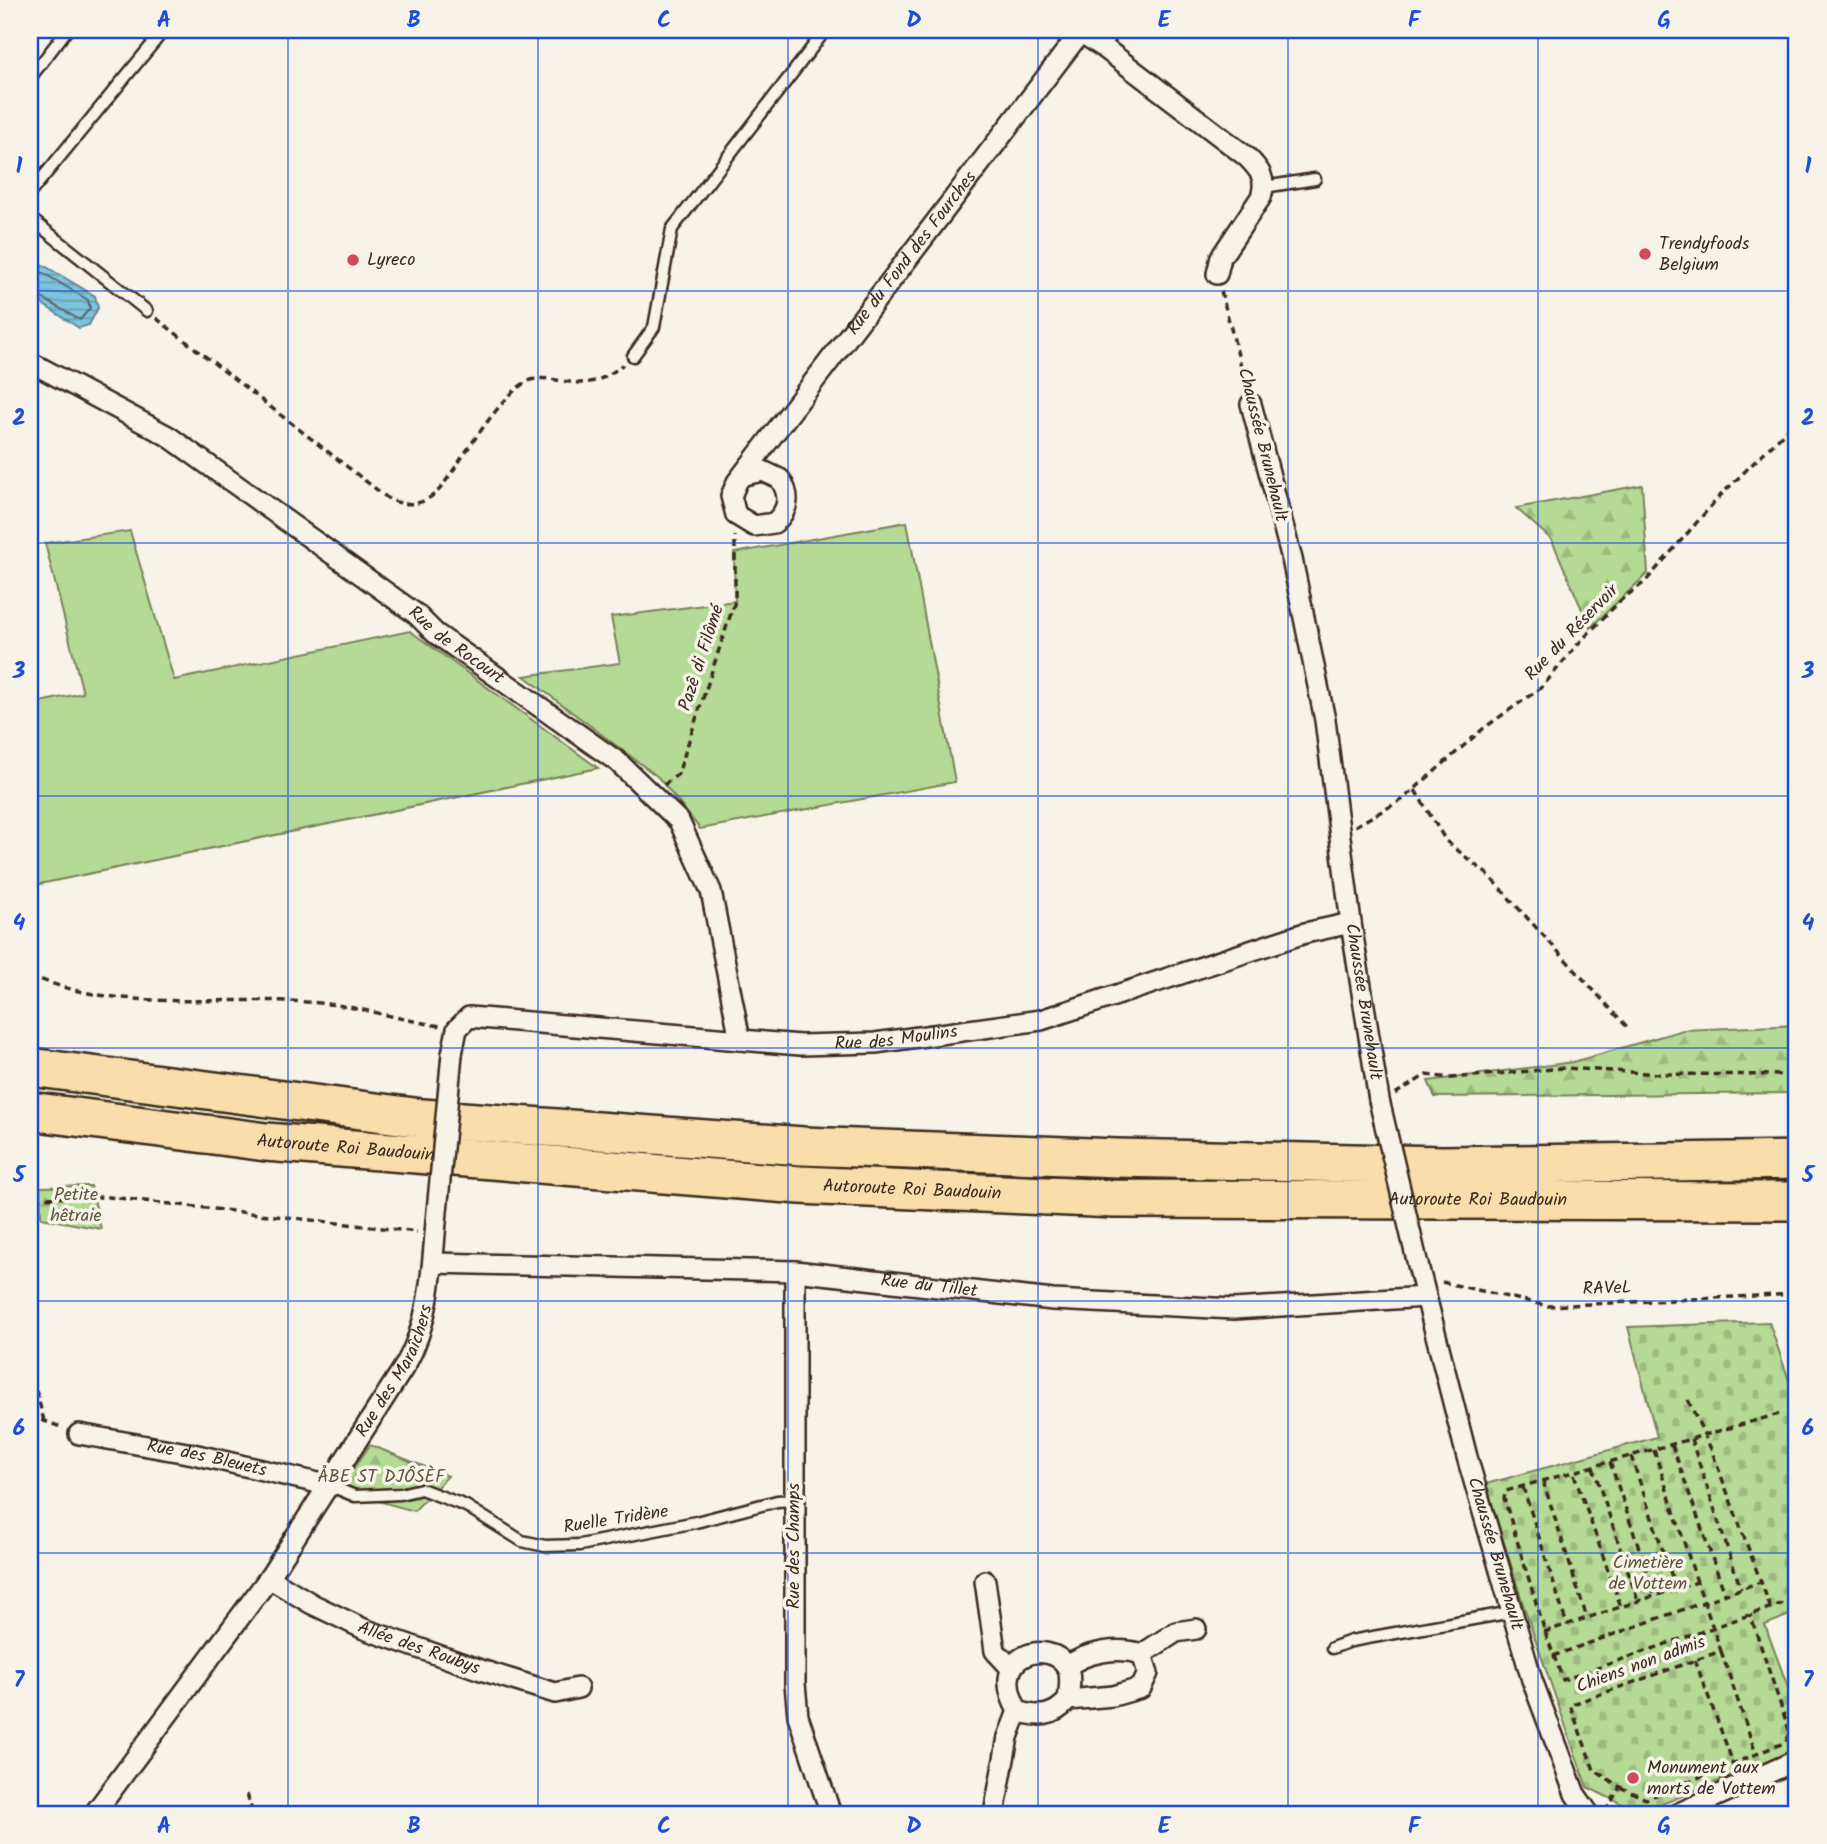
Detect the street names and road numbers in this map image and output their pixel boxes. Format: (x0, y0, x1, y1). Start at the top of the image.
street label: Rue du Fond des Fourches (839, 164, 984, 342)
street label: Chaussée Brunehault (1229, 365, 1295, 526)
street label: Rue du Réservoir (1518, 577, 1627, 688)
street label: Rue de Rocourt (402, 598, 511, 693)
street label: Pazê di Filômé (671, 600, 733, 715)
street label: Chaussée Brunehault (1337, 921, 1390, 1083)
street label: Rue des Moulins (834, 1017, 960, 1059)
street label: Autoroute Roi Baudouin (255, 1126, 436, 1170)
street label: Autoroute Roi Baudouin (822, 1172, 1002, 1208)
street label: Autoroute Roi Baudouin (1389, 1185, 1567, 1215)
street label: Rue du Tillet (879, 1266, 980, 1306)
street label: RAVeL (1582, 1274, 1632, 1304)
street label: Rue des Maraîchers (348, 1302, 441, 1443)
street label: Rue des Bleuets (144, 1432, 270, 1485)
street label: Chaussée Brunehault (1459, 1474, 1532, 1635)
street label: Rue des Champs (780, 1483, 809, 1609)
street label: Ruelle Tridène (561, 1497, 671, 1543)
street label: Allée des Roubys (352, 1613, 484, 1683)
street label: Chiens non admis (1572, 1628, 1710, 1702)

